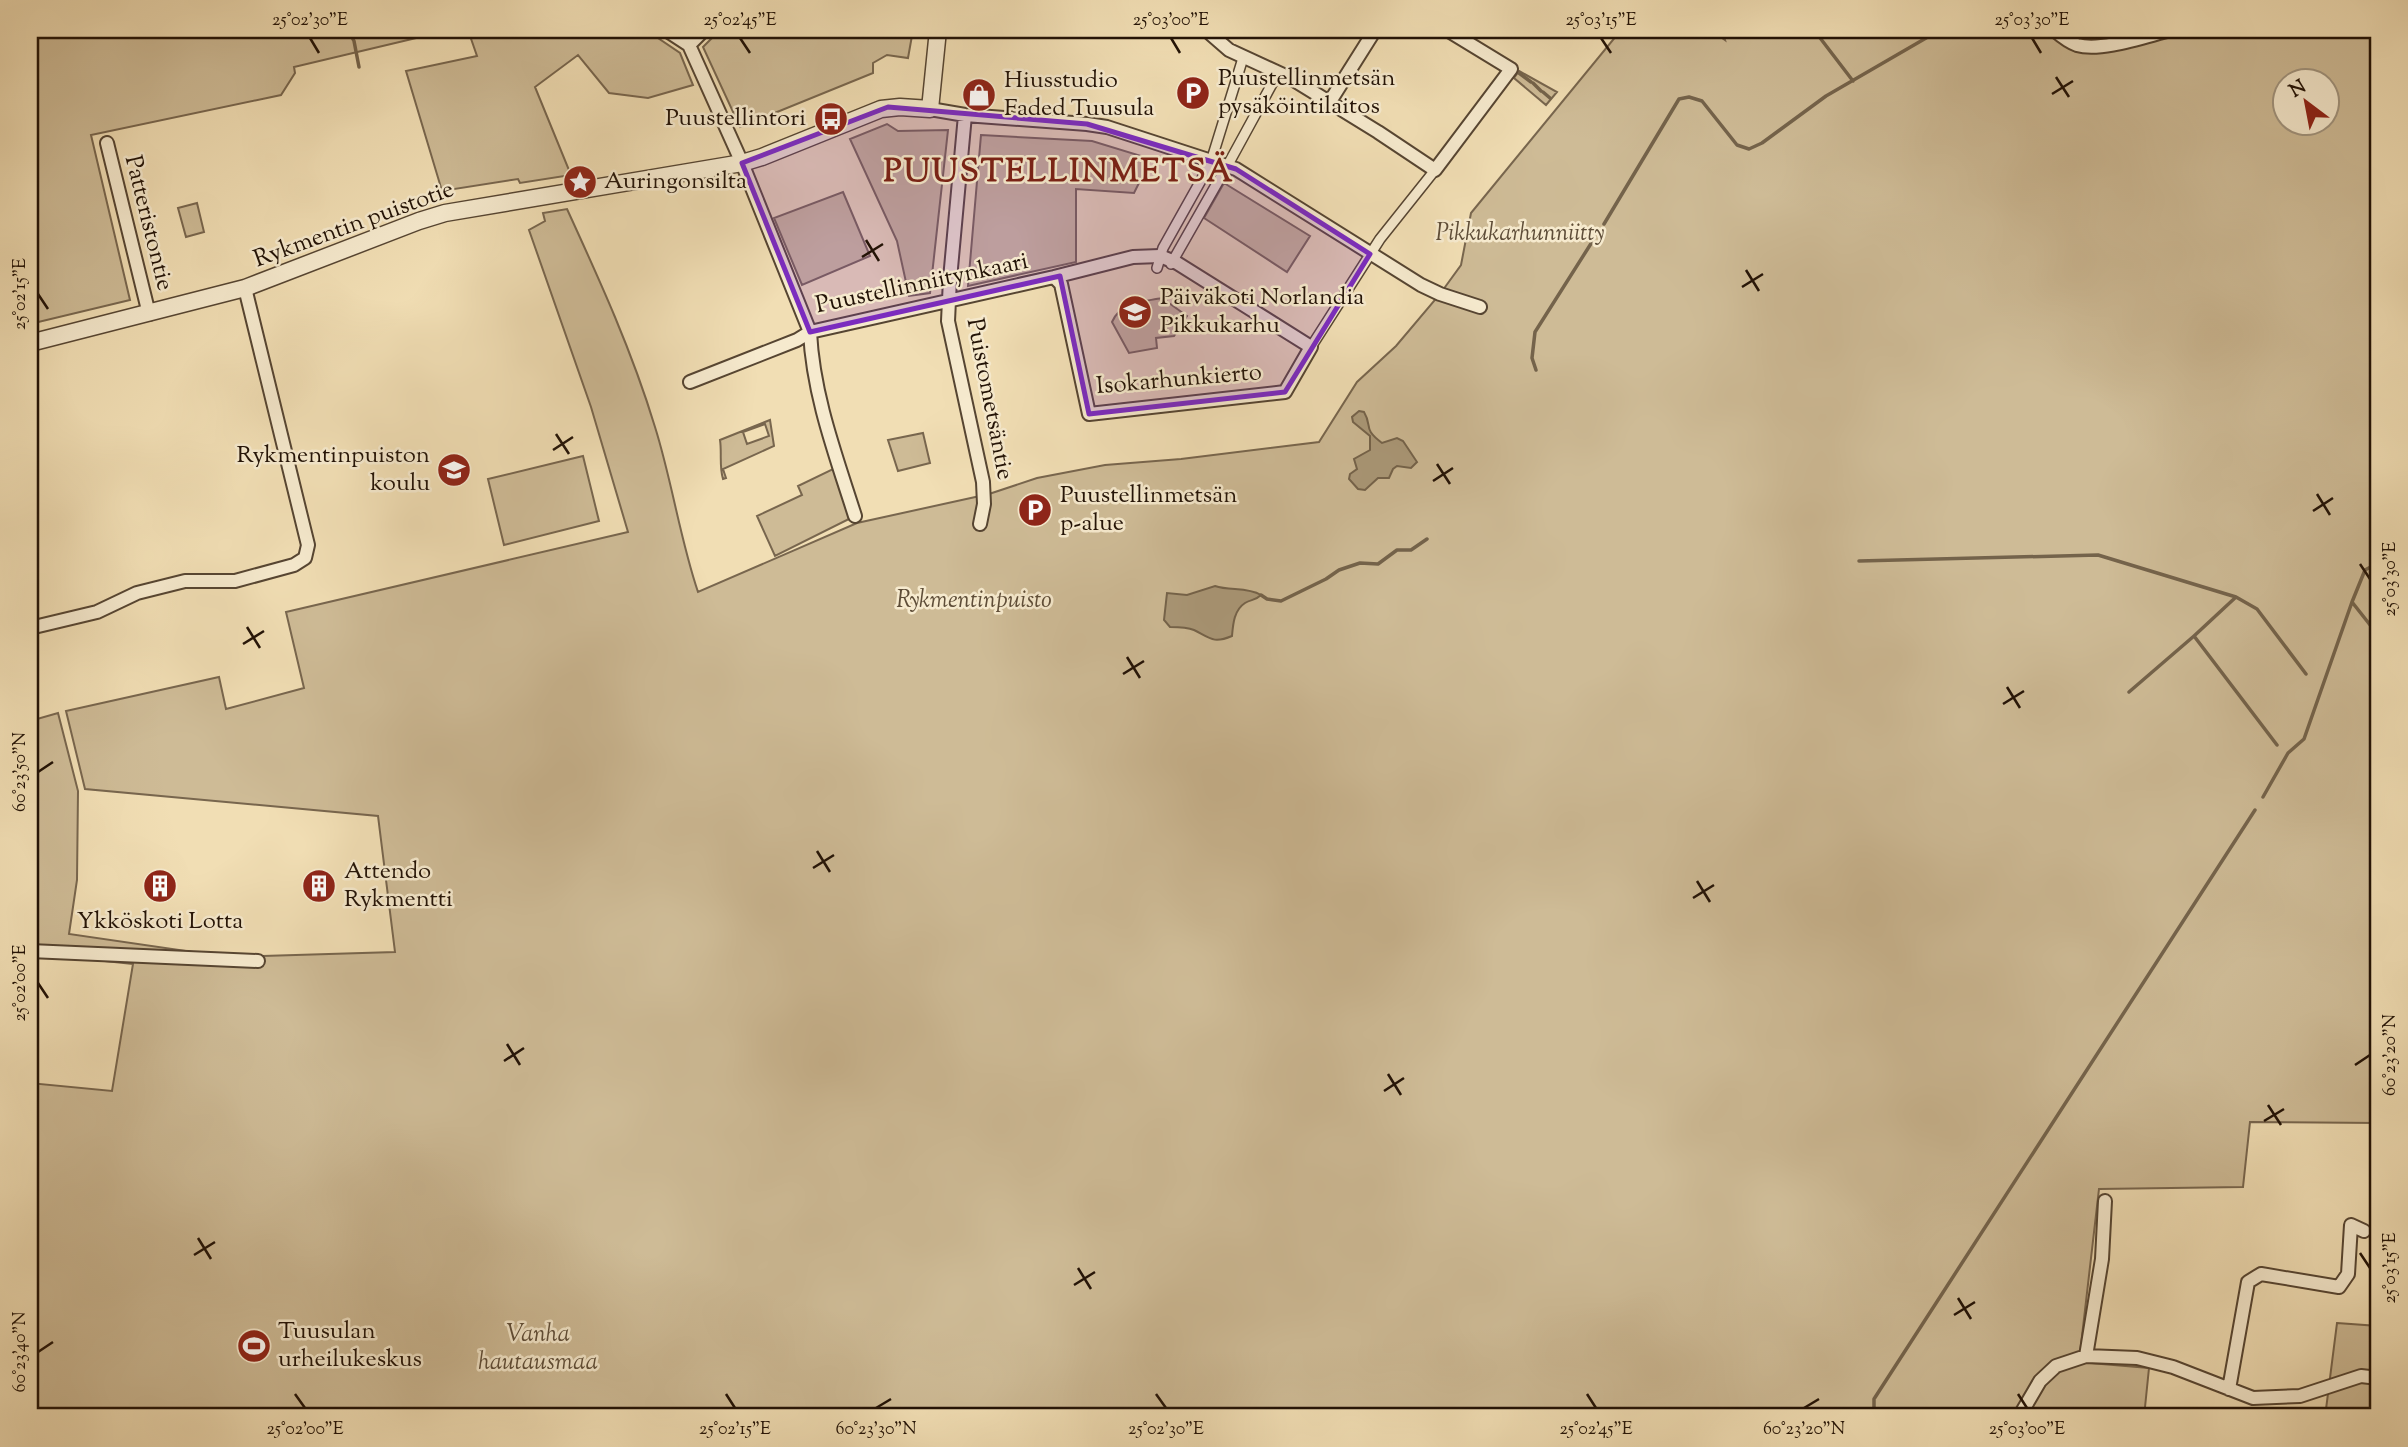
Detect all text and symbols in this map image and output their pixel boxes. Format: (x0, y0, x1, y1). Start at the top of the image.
text: 25°02'30"E (272, 8, 348, 34)
text: 25°02'45"E (703, 8, 777, 34)
text: 25°03'00"E (1133, 8, 1209, 34)
text: 25°03'15"E (1565, 8, 1637, 34)
text: 25°03'30"E (1995, 8, 2070, 34)
place label: Puustellinmetsän pysäköintilaitos (1218, 62, 1396, 124)
place label: Hiusstudio Faded Tuusula (1004, 64, 1154, 126)
north arrow (2272, 66, 2342, 136)
parking icon: Puustellinmetsän pysäköintilaitos (1174, 74, 1212, 112)
text: N (2285, 74, 2312, 105)
shop icon: Hiusstudio Faded Tuusula (960, 76, 998, 114)
bus stop icon: Puustellintori (812, 100, 850, 138)
place label: Puustellintori (665, 102, 806, 136)
district label: PUUSTELLINMETSÄ (883, 150, 1235, 196)
street label: Patteristontie (115, 152, 181, 294)
place icon: Auringonsilta (561, 163, 599, 201)
place label: Auringonsilta (604, 165, 747, 199)
street label: Rykmentin puistotie (249, 173, 459, 277)
park label: Pikkukarhunniitty (1436, 217, 1605, 251)
street label: Puustellinniitynkaari (812, 245, 1032, 323)
text: 25°02'15"E (8, 258, 34, 330)
place label: Päiväkoti Norlandia Pikkukarhu (1160, 281, 1364, 343)
school or university icon: Päiväkoti Norlandia Pikkukarhu (1116, 293, 1154, 331)
street label: Puistometsäntie (957, 315, 1021, 483)
street label: Isokarhunkierto (1095, 356, 1263, 404)
place label: Rykmentinpuiston koulu (237, 439, 430, 501)
school or university icon: Rykmentinpuiston koulu (435, 451, 473, 489)
place label: Puustellinmetsän p-alue (1060, 479, 1238, 541)
parking icon: Puustellinmetsän p-alue (1016, 491, 1054, 529)
text: 25°03'30"E (2378, 541, 2404, 617)
park label: Rykmentinpuisto (896, 584, 1052, 618)
text: 60°23'50"N (8, 732, 34, 812)
place label: Attendo Rykmentti (344, 855, 453, 917)
building icon: Ykköskoti Lotta (141, 867, 179, 905)
building icon: Attendo Rykmentti (300, 867, 338, 905)
place label: Ykköskoti Lotta (77, 905, 243, 939)
text: 25°02'00"E (8, 944, 34, 1022)
text: 60°23'20"N (2378, 1014, 2404, 1096)
text: 25°03'15"E (2378, 1232, 2404, 1304)
text: 60°23'40"N (8, 1311, 34, 1393)
place label: Tuusulan urheilukeskus (278, 1315, 422, 1377)
park label: Vanha hautausmaa (478, 1318, 598, 1380)
sports icon: Tuusulan urheilukeskus (235, 1327, 273, 1365)
text: 25°02'00"E (266, 1417, 344, 1443)
text: 25°02'15"E (699, 1417, 771, 1443)
text: 60°23'30"N (835, 1417, 917, 1443)
text: 25°02'30"E (1128, 1417, 1204, 1443)
text: 25°02'45"E (1559, 1417, 1633, 1443)
text: 60°23'20"N (1763, 1417, 1845, 1443)
text: 25°03'00"E (1989, 1417, 2065, 1443)

